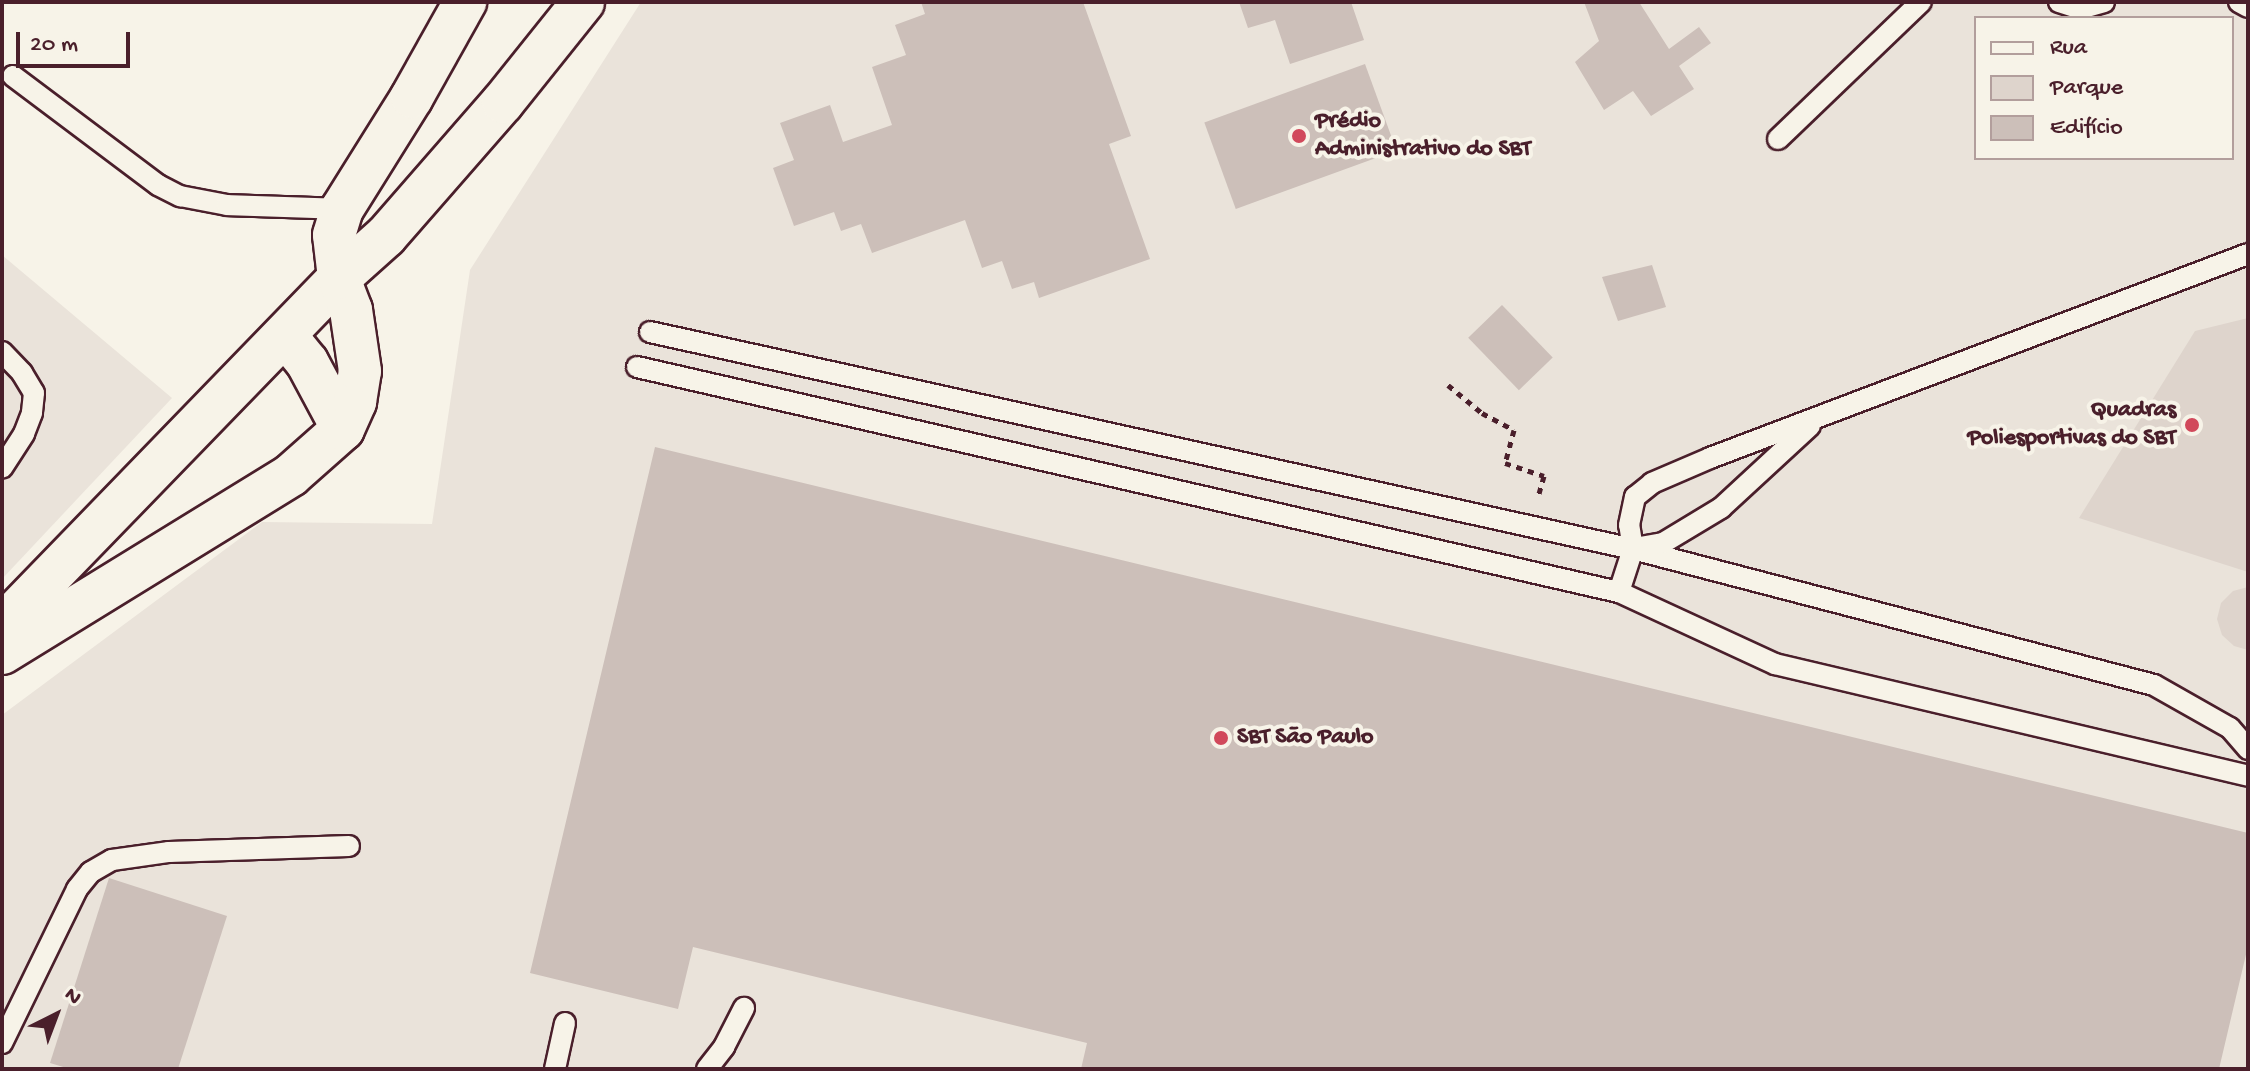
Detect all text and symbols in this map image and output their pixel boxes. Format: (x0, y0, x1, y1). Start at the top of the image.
scale bar (20, 16, 134, 66)
legend (1974, 16, 2234, 160)
text: 20 m (30, 31, 78, 60)
text: Rua (2050, 34, 2087, 63)
text: Parque (2050, 74, 2123, 103)
place label: Prédio Administrativo do SBT (1315, 108, 1531, 164)
text: Edifício (2050, 114, 2123, 143)
marker: Prédio Administrativo do SBT (1290, 127, 1308, 145)
place label: Quadras Poliesportivas do SBT (1968, 397, 2176, 453)
marker: Quadras Poliesportivas do SBT (2183, 416, 2201, 434)
place label: SBT São Paulo (1237, 724, 1373, 752)
marker: SBT São Paulo (1212, 729, 1230, 747)
north arrow (16, 975, 96, 1055)
text: N (58, 983, 86, 1012)

